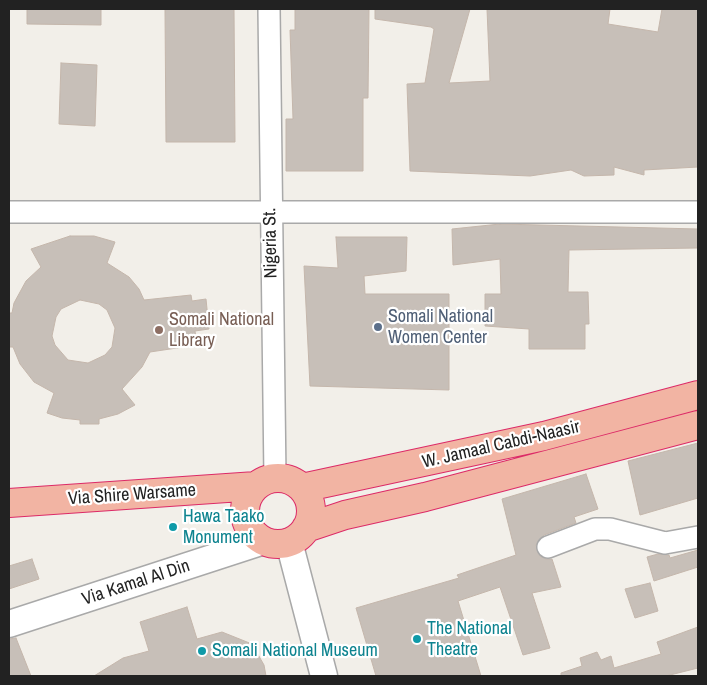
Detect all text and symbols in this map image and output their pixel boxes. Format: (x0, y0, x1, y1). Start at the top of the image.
street label: Nigeria St. (260, 208, 282, 278)
place label: Somali National Women Center (388, 306, 493, 348)
place label: Somali National Library (169, 309, 274, 352)
marker: Somali National Women Center (372, 321, 384, 333)
marker: Somali National Library (153, 324, 165, 336)
street label: W. Jamaal Cabdi-Naasir (420, 416, 582, 474)
street label: Via Shire Warsame (67, 480, 197, 510)
place label: Hawa Taako Monument (183, 506, 265, 548)
marker: Hawa Taako Monument (167, 521, 179, 533)
street label: Via Kamal Al Din (79, 555, 193, 611)
place label: The National Theatre (427, 618, 512, 660)
marker: The National Theatre (411, 633, 423, 645)
place label: Somali National Museum (212, 640, 378, 662)
marker: Somali National Museum (196, 645, 208, 657)

